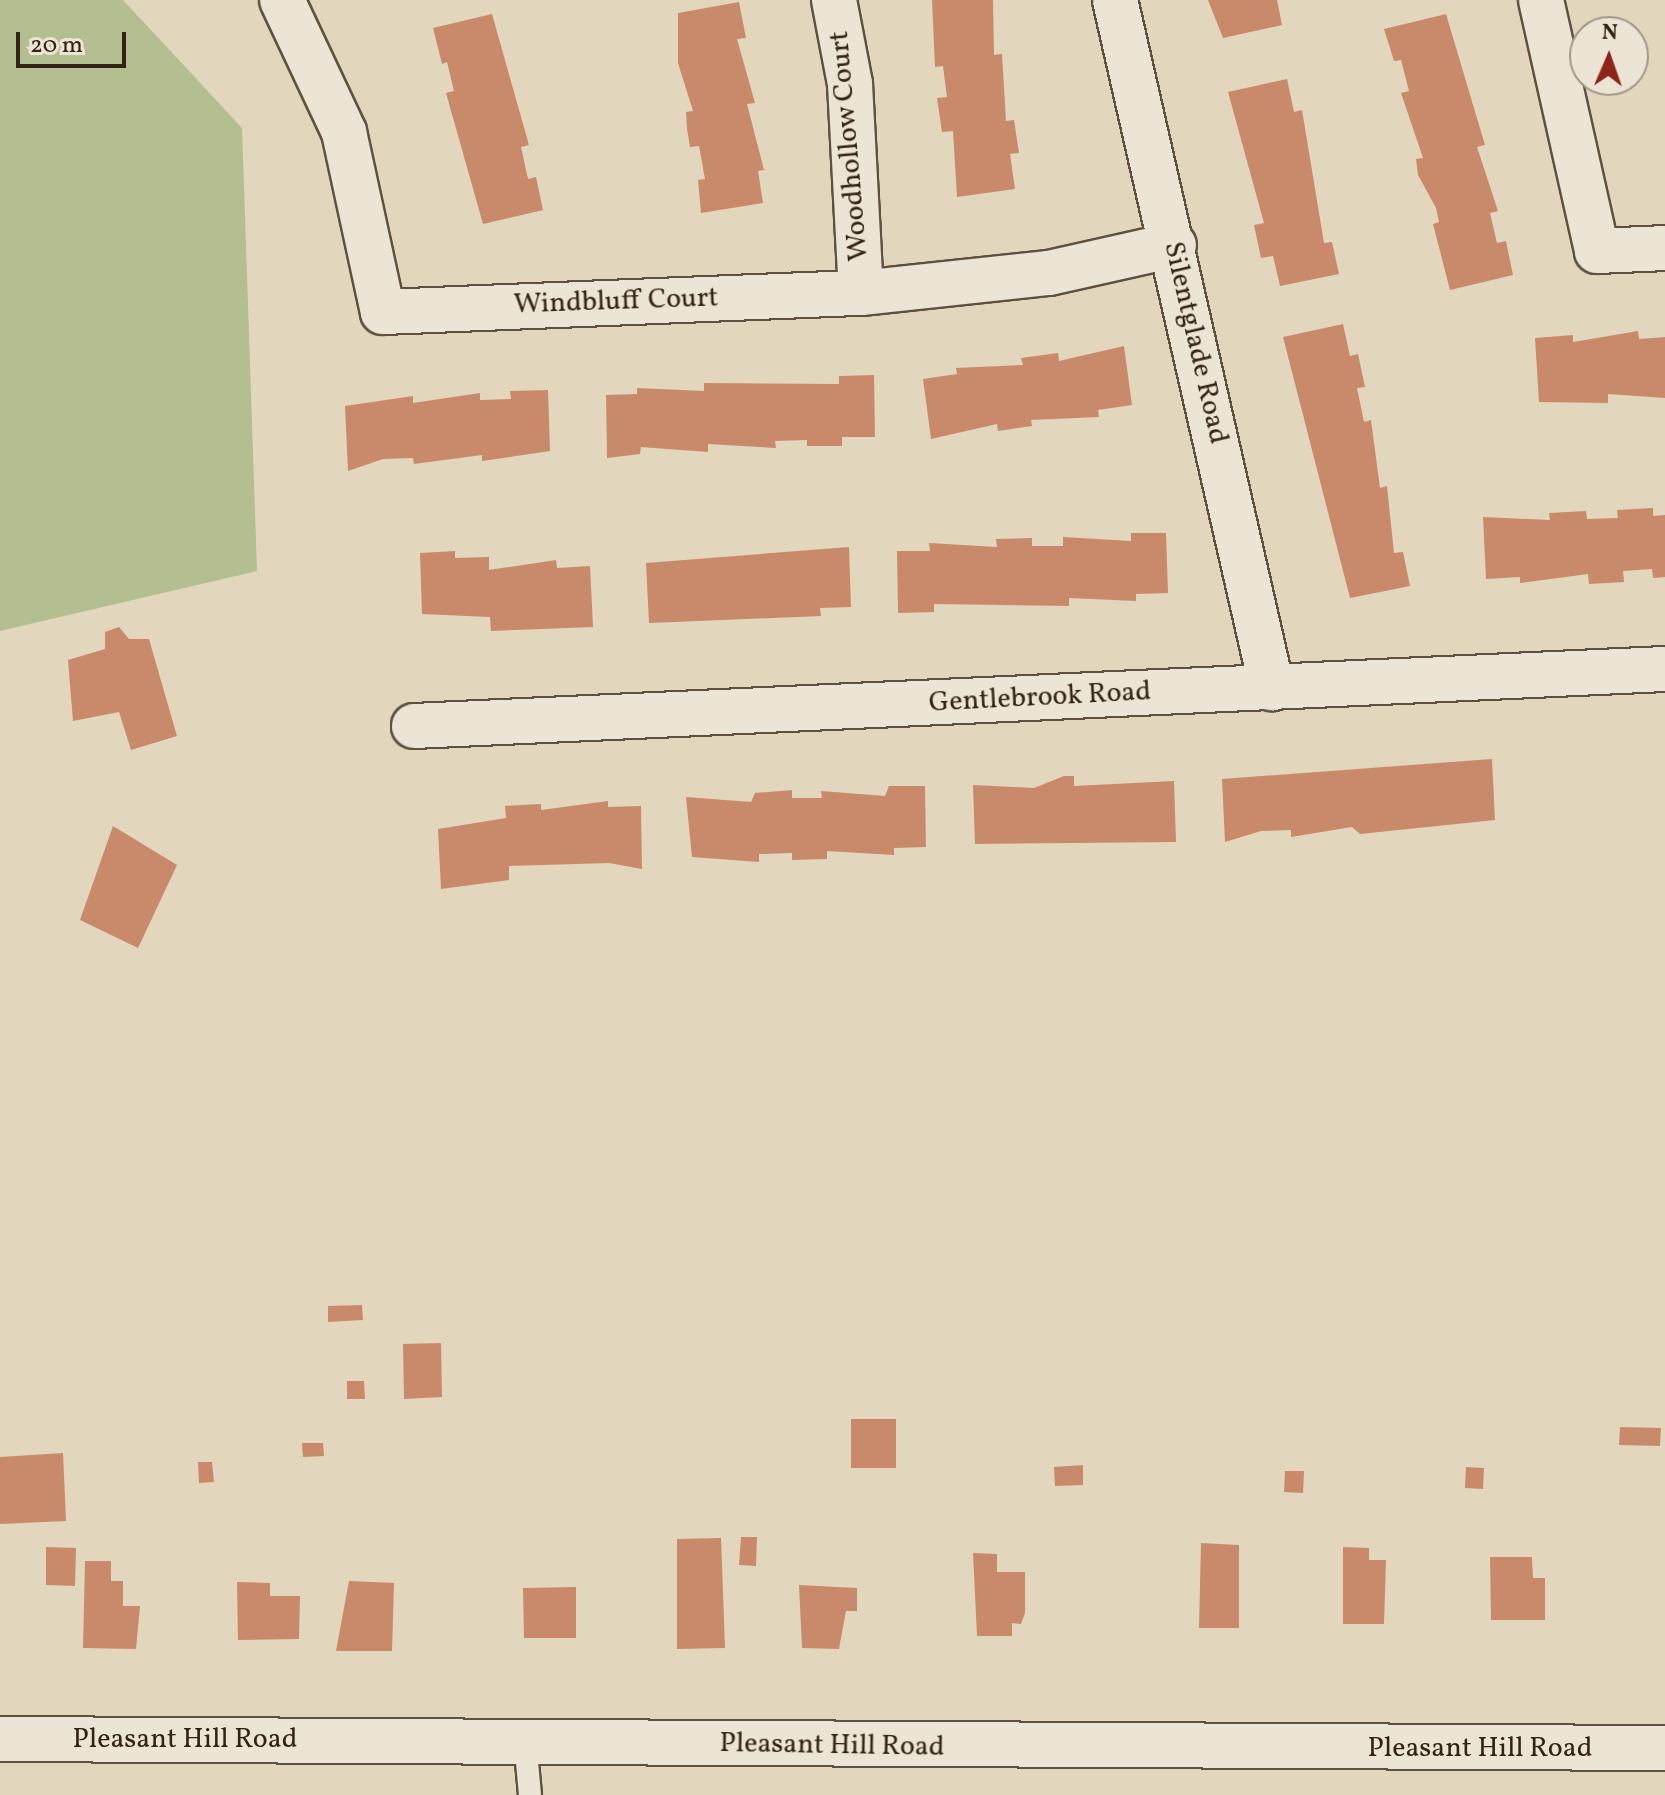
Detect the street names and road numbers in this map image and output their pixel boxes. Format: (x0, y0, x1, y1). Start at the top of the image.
street label: Woodhollow Court (823, 29, 877, 263)
street label: Silentglade Road (1155, 239, 1235, 447)
street label: Windbluff Court (514, 282, 718, 322)
street label: Gentlebrook Road (928, 675, 1152, 721)
street label: Pleasant Hill Road (72, 1723, 298, 1757)
street label: Pleasant Hill Road (719, 1727, 945, 1765)
street label: Pleasant Hill Road (1367, 1732, 1593, 1766)

